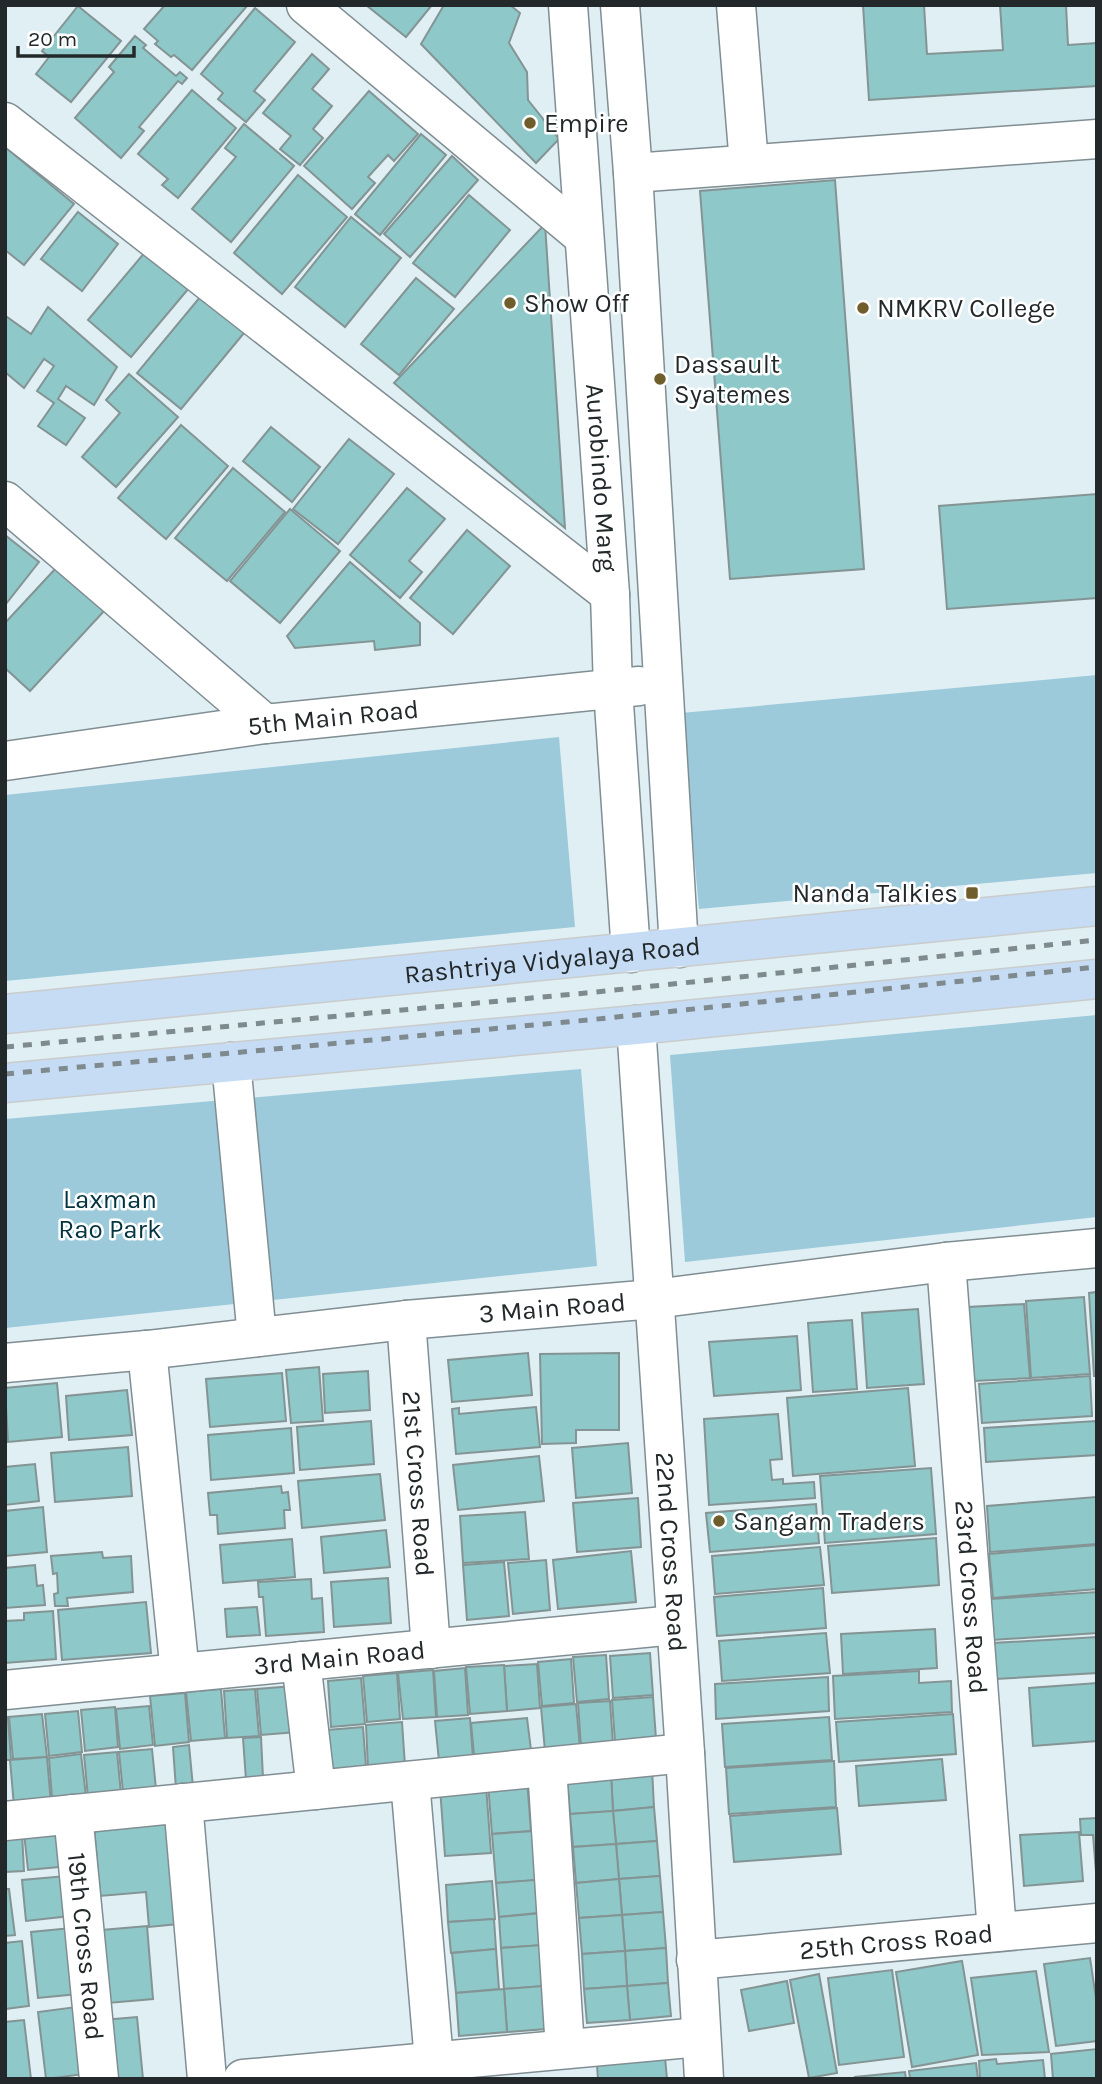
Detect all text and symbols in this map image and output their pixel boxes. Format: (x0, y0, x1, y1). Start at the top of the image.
scale bar (18, 14, 133, 58)
text: 20 m (28, 27, 77, 51)
place label: Empire (544, 108, 629, 139)
marker: Empire (522, 115, 538, 131)
place label: Show Off (524, 288, 630, 319)
place label: NMKRV College (877, 293, 1055, 324)
marker: Show Off (502, 295, 518, 311)
marker: NMKRV College (855, 300, 871, 316)
place label: Dassault Syatemes (674, 349, 791, 410)
marker: Dassault Syatemes (652, 371, 668, 387)
street label: Aurobindo Marg (580, 382, 624, 573)
street label: 5th Main Road (245, 693, 420, 742)
place label: Nanda Talkies (793, 878, 958, 909)
marker: Nanda Talkies (964, 885, 980, 901)
street label: Rashtriya Vidyalaya Road (403, 930, 702, 990)
park label: Laxman Rao Park (58, 1184, 162, 1245)
street label: 3 Main Road (477, 1286, 627, 1329)
street label: 21st Cross Road (396, 1389, 441, 1578)
street label: 22nd Cross Road (649, 1451, 694, 1653)
street label: 23rd Cross Road (949, 1499, 994, 1695)
place label: Sangam Traders (733, 1506, 925, 1537)
marker: Sangam Traders (711, 1513, 727, 1529)
street label: 3rd Main Road (252, 1634, 427, 1681)
street label: 19th Cross Road (61, 1851, 111, 2042)
street label: 25th Cross Road (798, 1917, 994, 1966)

